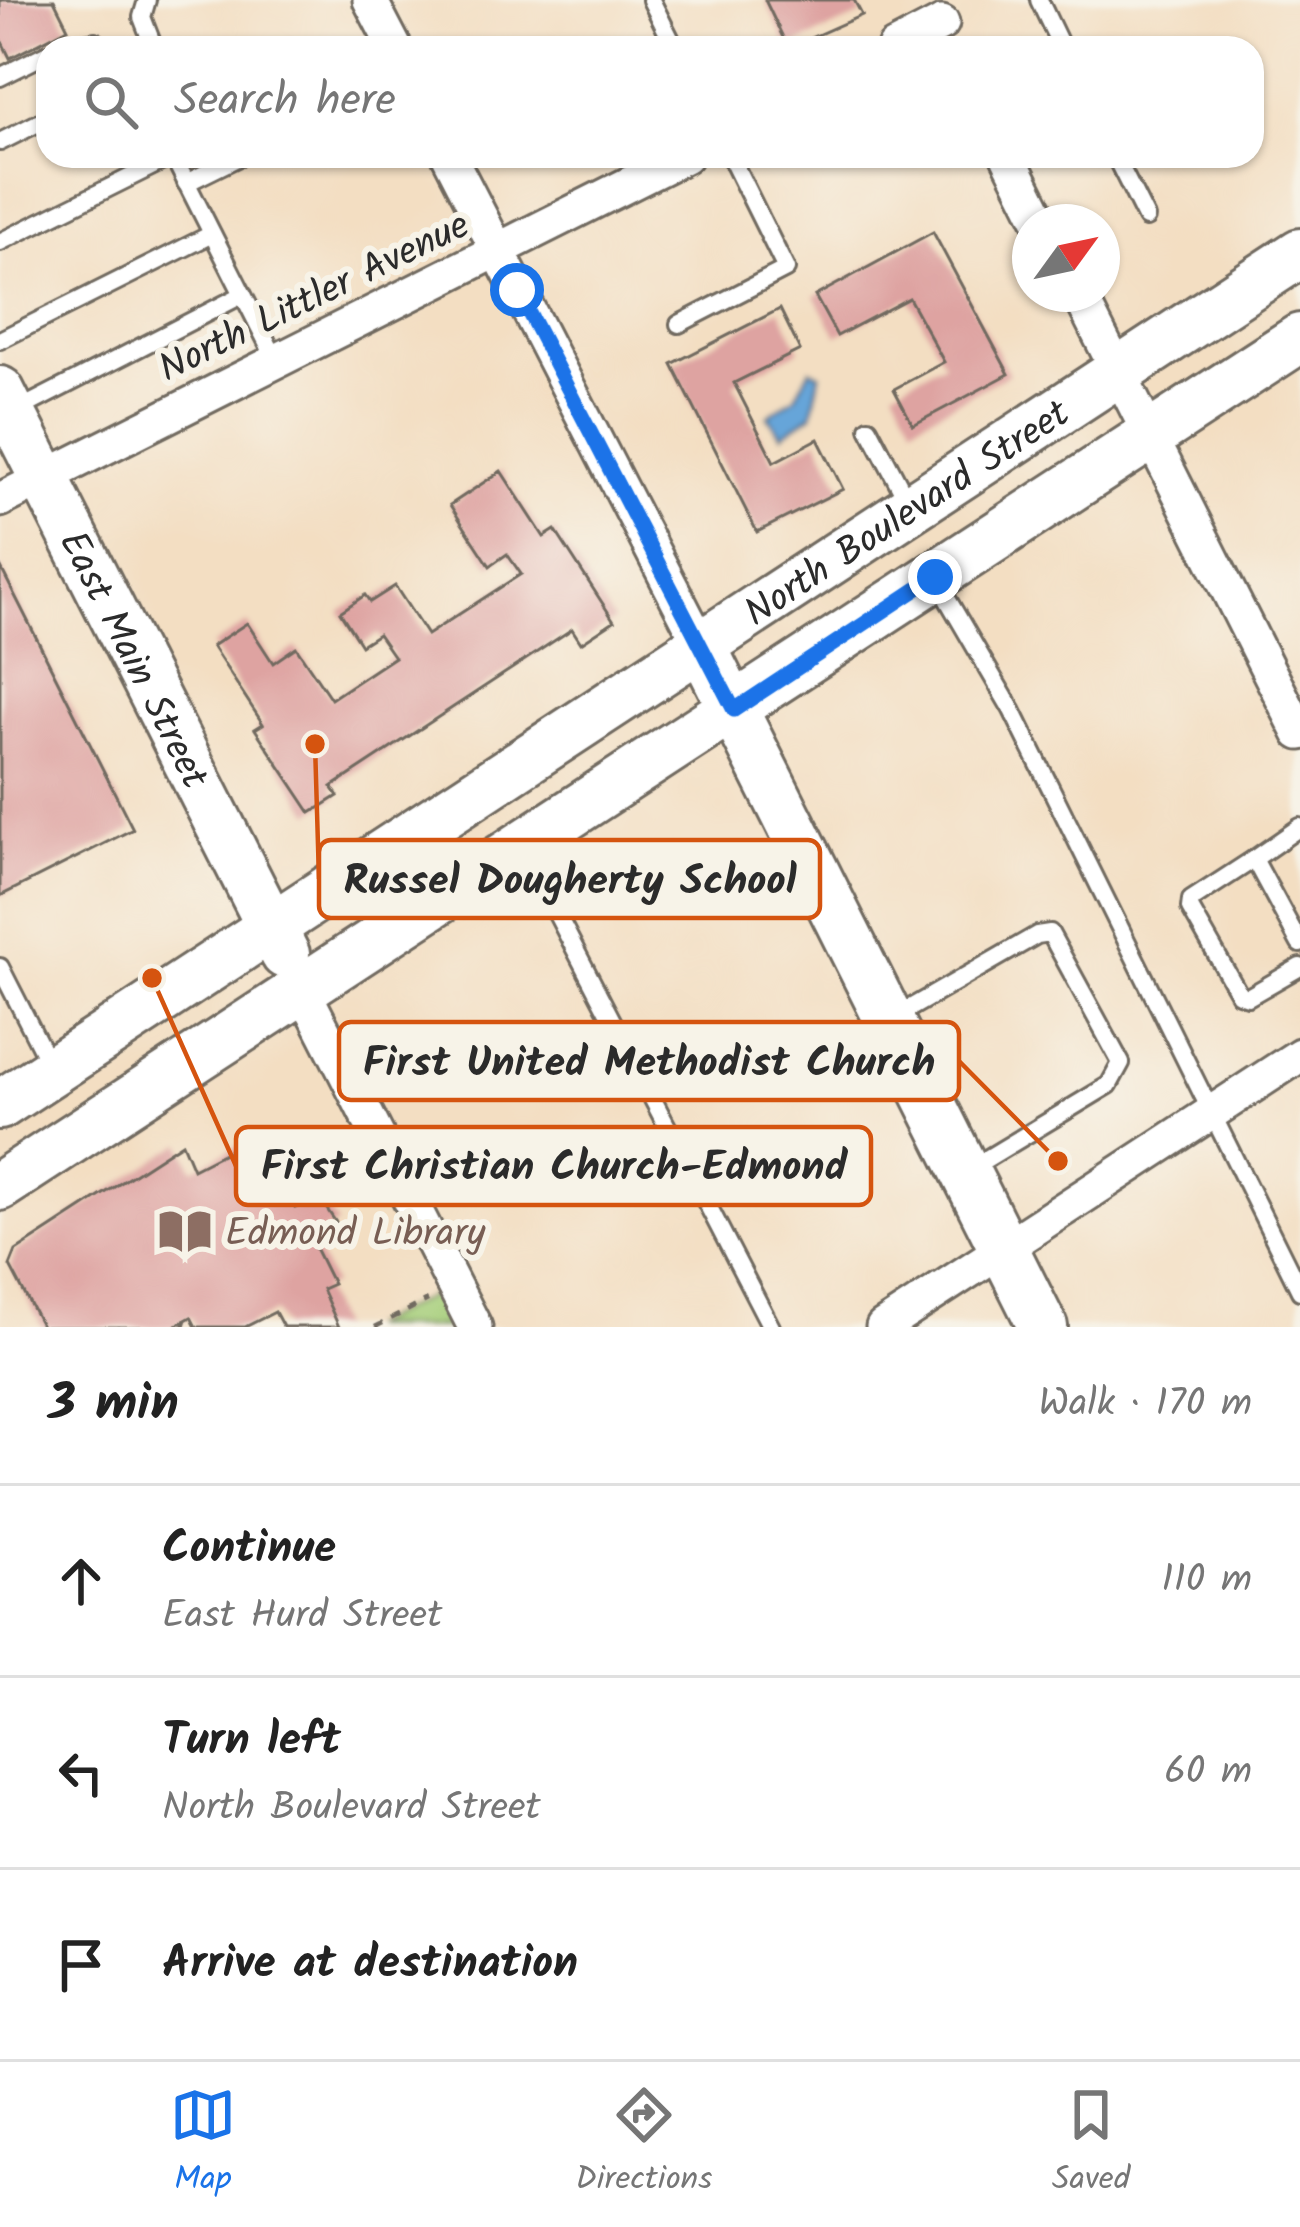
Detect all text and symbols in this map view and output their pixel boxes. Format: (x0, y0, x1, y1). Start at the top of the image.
search box (36, 36, 1264, 168)
text: Search here (174, 66, 396, 138)
icon: search (78, 69, 144, 135)
street label: North Littler Avenue (148, 196, 481, 401)
north arrow (1012, 204, 1120, 312)
route start (490, 263, 544, 317)
street label: North Boulevard Street (733, 384, 1084, 644)
street label: East Main Street (41, 521, 224, 801)
route end (908, 550, 962, 604)
callout: Russel Dougherty School (319, 840, 820, 918)
text: Russel Dougherty School (343, 849, 798, 916)
callout: First United Methodist Church (339, 1022, 959, 1100)
text: First United Methodist Church (363, 1031, 935, 1098)
callout: First Christian Church-Edmond (236, 1127, 871, 1205)
text: First Christian Church-Edmond (261, 1135, 849, 1202)
library icon: Edmond Library (156, 1202, 214, 1260)
place label: Edmond Library (225, 1204, 486, 1266)
text: 3 min (48, 1365, 179, 1446)
text: Walk · 170 m (1038, 1374, 1252, 1436)
text: Continue (162, 1514, 336, 1586)
icon: ahead (48, 1548, 114, 1614)
text: 110 m (1161, 1550, 1252, 1612)
text: East Hurd Street (162, 1586, 442, 1648)
text: Turn left (162, 1706, 341, 1778)
icon: left (48, 1740, 114, 1806)
text: 60 m (1164, 1742, 1252, 1804)
text: North Boulevard Street (162, 1778, 541, 1840)
text: Arrive at destination (162, 1929, 578, 2001)
icon: arrive (48, 1932, 114, 1998)
tab: Map (170, 2082, 236, 2207)
tab: Directions (575, 2082, 712, 2207)
tab: Saved (1052, 2082, 1130, 2207)

